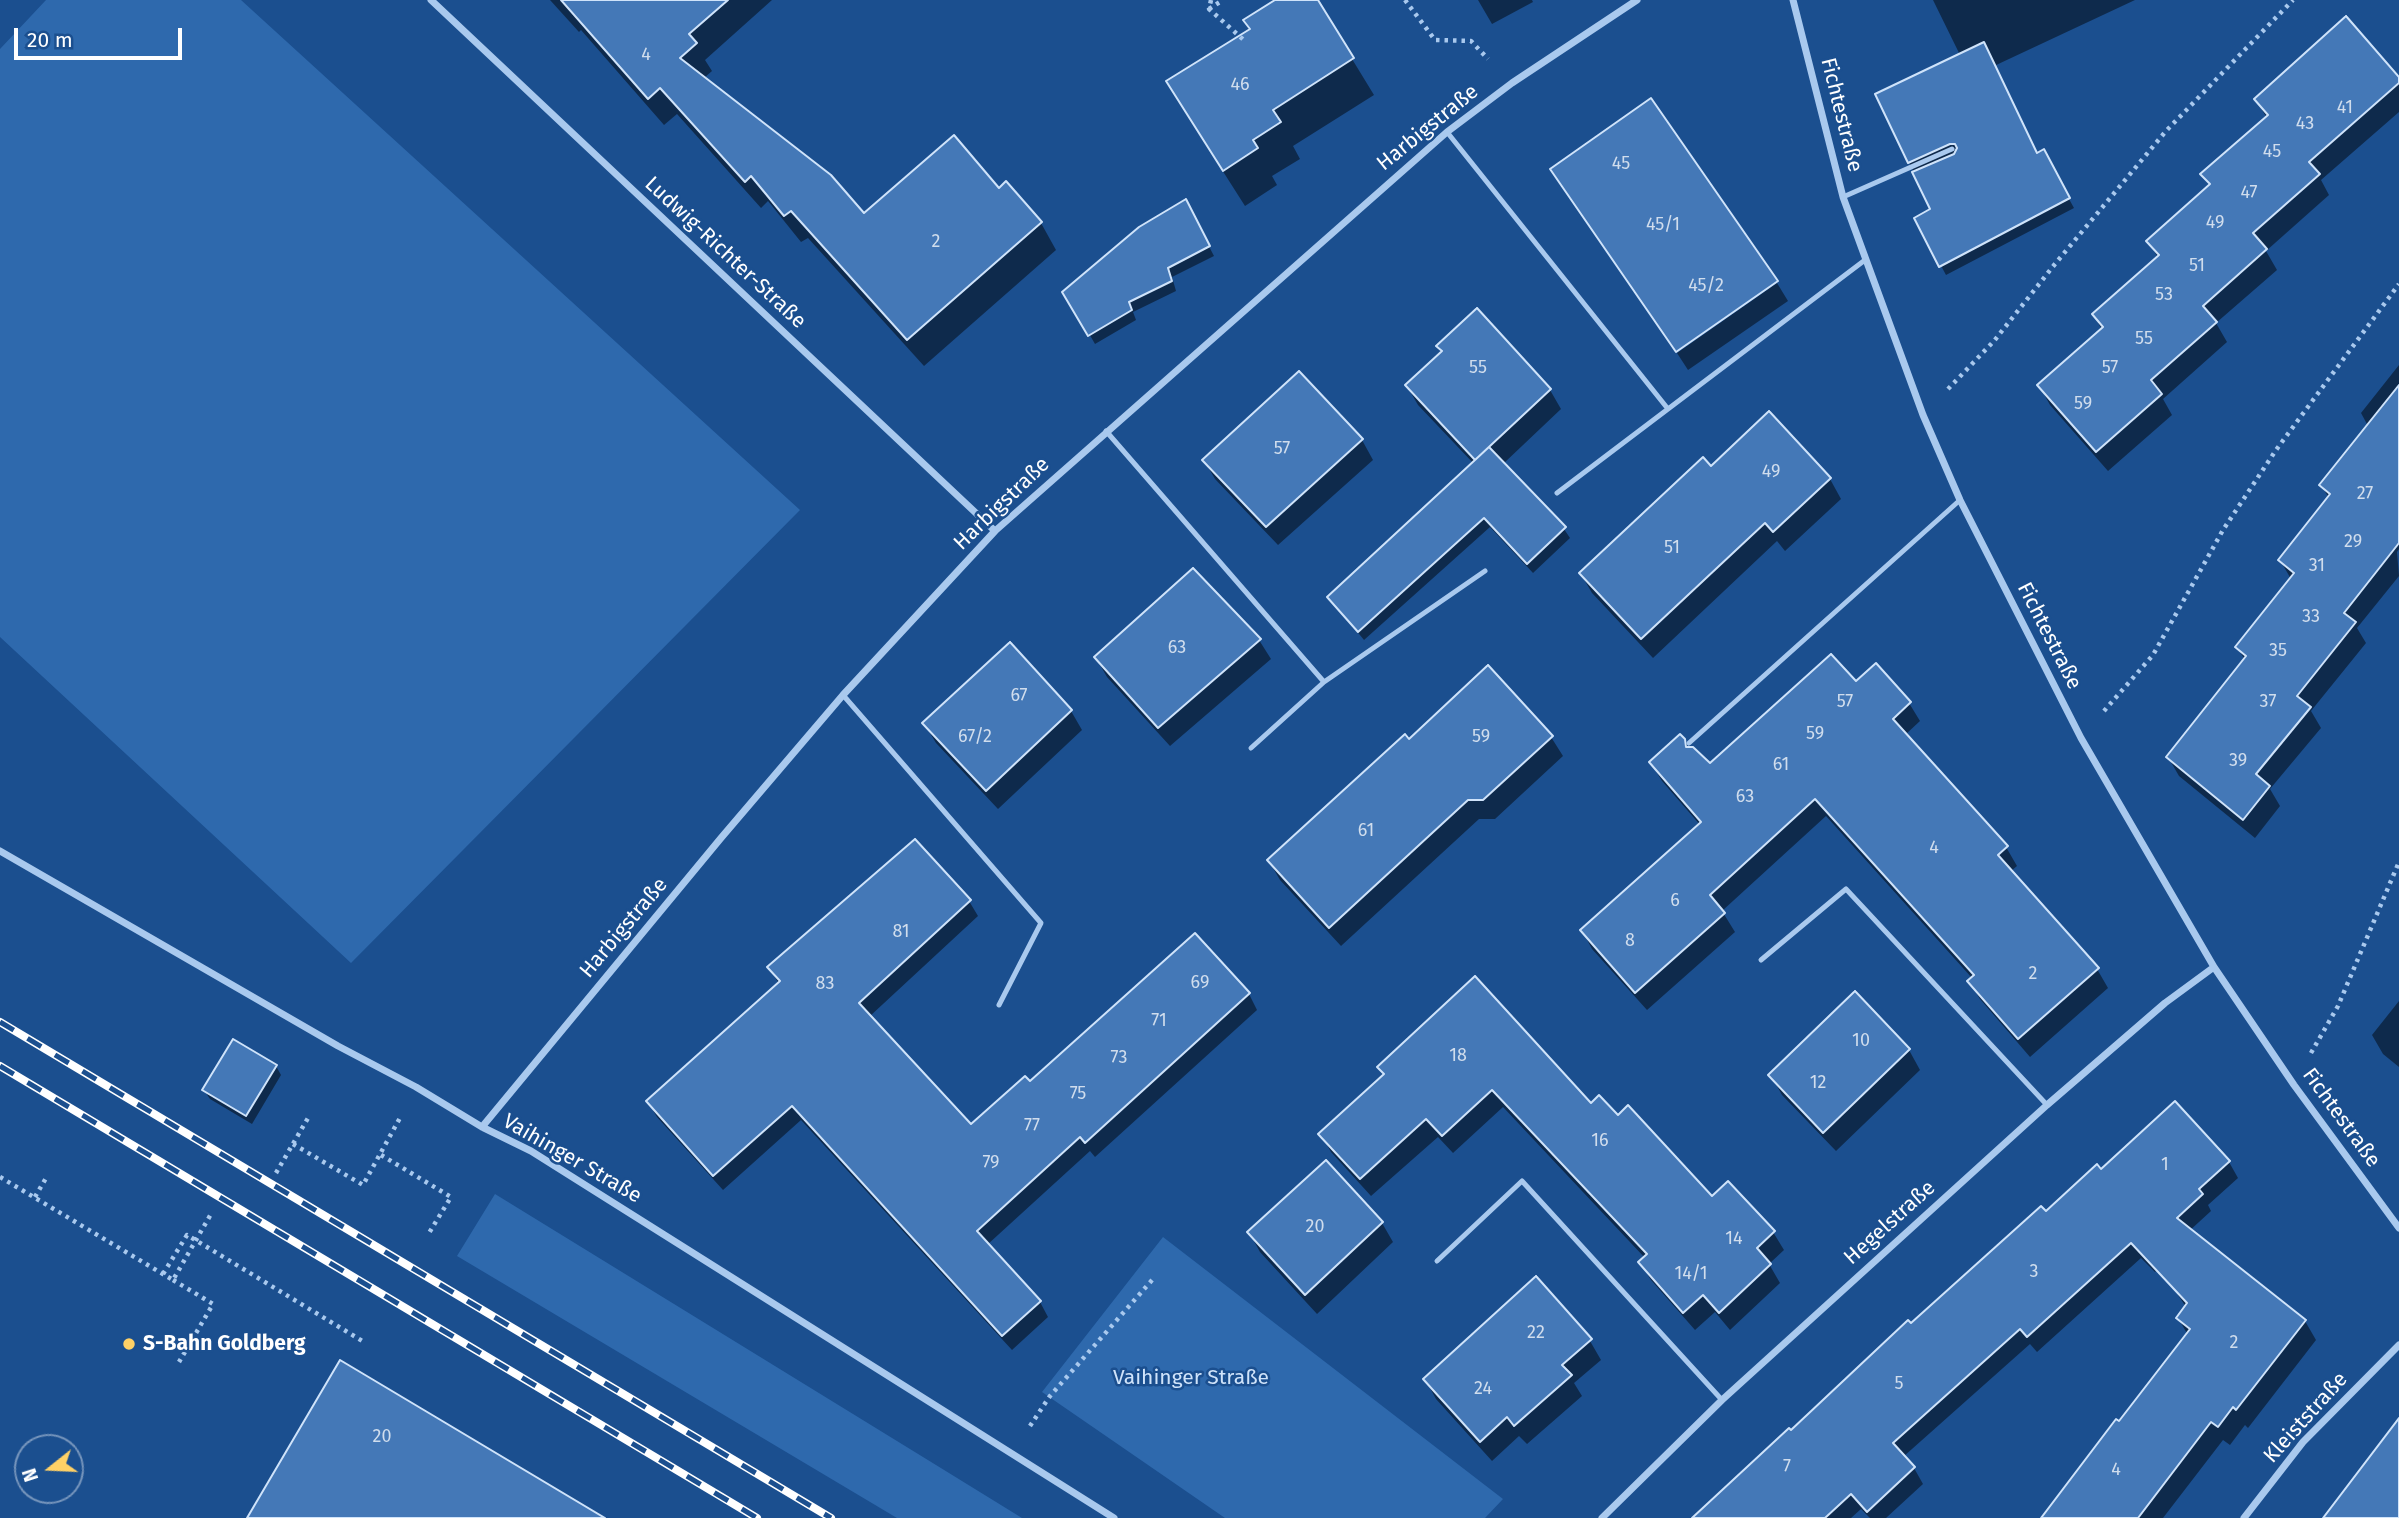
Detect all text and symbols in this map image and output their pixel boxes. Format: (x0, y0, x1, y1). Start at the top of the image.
scale bar (18, 14, 186, 58)
text: 20 m (27, 27, 73, 53)
house number: 4 (641, 44, 651, 66)
street label: Fichtestraße (1815, 55, 1867, 175)
house number: 46 (1230, 74, 1250, 96)
street label: Harbigstraße (1372, 79, 1484, 177)
house number: 41 (2337, 97, 2353, 119)
house number: 43 (2296, 113, 2314, 135)
house number: 45 (2263, 141, 2281, 163)
house number: 45 (1612, 153, 1630, 175)
street label: Ludwig-Richter-Straße (639, 172, 811, 334)
house number: 47 (2240, 182, 2258, 204)
house number: 49 (2206, 212, 2224, 234)
house number: 45/1 (1646, 214, 1680, 236)
house number: 2 (932, 231, 940, 253)
house number: 51 (2189, 255, 2205, 277)
house number: 45/2 (1688, 275, 1724, 297)
house number: 53 (2155, 284, 2173, 306)
house number: 55 (2135, 328, 2153, 350)
house number: 55 (1469, 357, 1487, 379)
house number: 57 (2102, 357, 2118, 379)
house number: 59 (2074, 393, 2092, 415)
house number: 57 (1274, 438, 1290, 460)
street label: Harbigstraße (949, 452, 1055, 556)
house number: 49 (1762, 461, 1780, 483)
house number: 27 (2357, 483, 2373, 505)
house number: 29 (2344, 531, 2362, 553)
house number: 51 (1664, 537, 1680, 559)
house number: 31 (2309, 555, 2325, 577)
street label: Fichtestraße (2011, 578, 2087, 694)
house number: 33 (2302, 606, 2320, 628)
house number: 63 (1168, 637, 1186, 659)
house number: 35 (2269, 640, 2287, 662)
house number: 67 (1010, 685, 1028, 707)
house number: 57 (1837, 691, 1853, 713)
house number: 37 (2260, 691, 2276, 713)
house number: 59 (1806, 723, 1824, 745)
house number: 67/2 (958, 726, 992, 748)
house number: 59 (1472, 726, 1490, 748)
house number: 39 (2229, 750, 2247, 772)
house number: 61 (1773, 754, 1789, 776)
house number: 63 (1736, 786, 1754, 808)
house number: 61 (1358, 820, 1374, 842)
house number: 4 (1929, 837, 1939, 859)
street label: Harbigstraße (575, 873, 673, 983)
house number: 6 (1670, 890, 1680, 912)
house number: 81 (892, 921, 910, 943)
house number: 8 (1625, 930, 1635, 952)
house number: 2 (2029, 963, 2037, 985)
house number: 69 (1191, 972, 1209, 994)
house number: 83 (816, 973, 834, 995)
house number: 71 (1151, 1010, 1167, 1032)
house number: 10 (1852, 1030, 1870, 1052)
house number: 18 (1449, 1045, 1467, 1067)
house number: 73 (1111, 1047, 1127, 1069)
street label: Fichtestraße (2297, 1063, 2385, 1173)
house number: 12 (1810, 1072, 1826, 1094)
house number: 75 (1070, 1083, 1086, 1105)
street label: Vaihinger Straße (498, 1109, 646, 1209)
house number: 77 (1024, 1115, 1040, 1137)
house number: 16 (1591, 1130, 1609, 1152)
house number: 79 (982, 1152, 1000, 1174)
house number: 1 (2161, 1154, 2169, 1176)
street label: Hegelstraße (1839, 1175, 1941, 1271)
house number: 20 (1306, 1216, 1324, 1238)
house number: 14 (1725, 1228, 1743, 1250)
house number: 3 (2030, 1261, 2038, 1283)
house number: 14/1 (1674, 1263, 1708, 1285)
house number: 22 (1527, 1322, 1545, 1344)
place label: S-Bahn Goldberg (143, 1331, 306, 1357)
house number: 2 (2230, 1332, 2238, 1354)
marker: S-Bahn Goldberg (121, 1336, 137, 1352)
park label: Vaihinger Straße (1113, 1365, 1269, 1391)
street label: Kleiststraße (2259, 1367, 2353, 1469)
house number: 5 (1894, 1373, 1904, 1395)
house number: 24 (1474, 1378, 1492, 1400)
house number: 20 (373, 1426, 391, 1448)
north arrow (14, 1434, 84, 1504)
house number: 7 (1783, 1456, 1791, 1478)
house number: 4 (2111, 1459, 2121, 1481)
text: N (18, 1465, 43, 1485)

